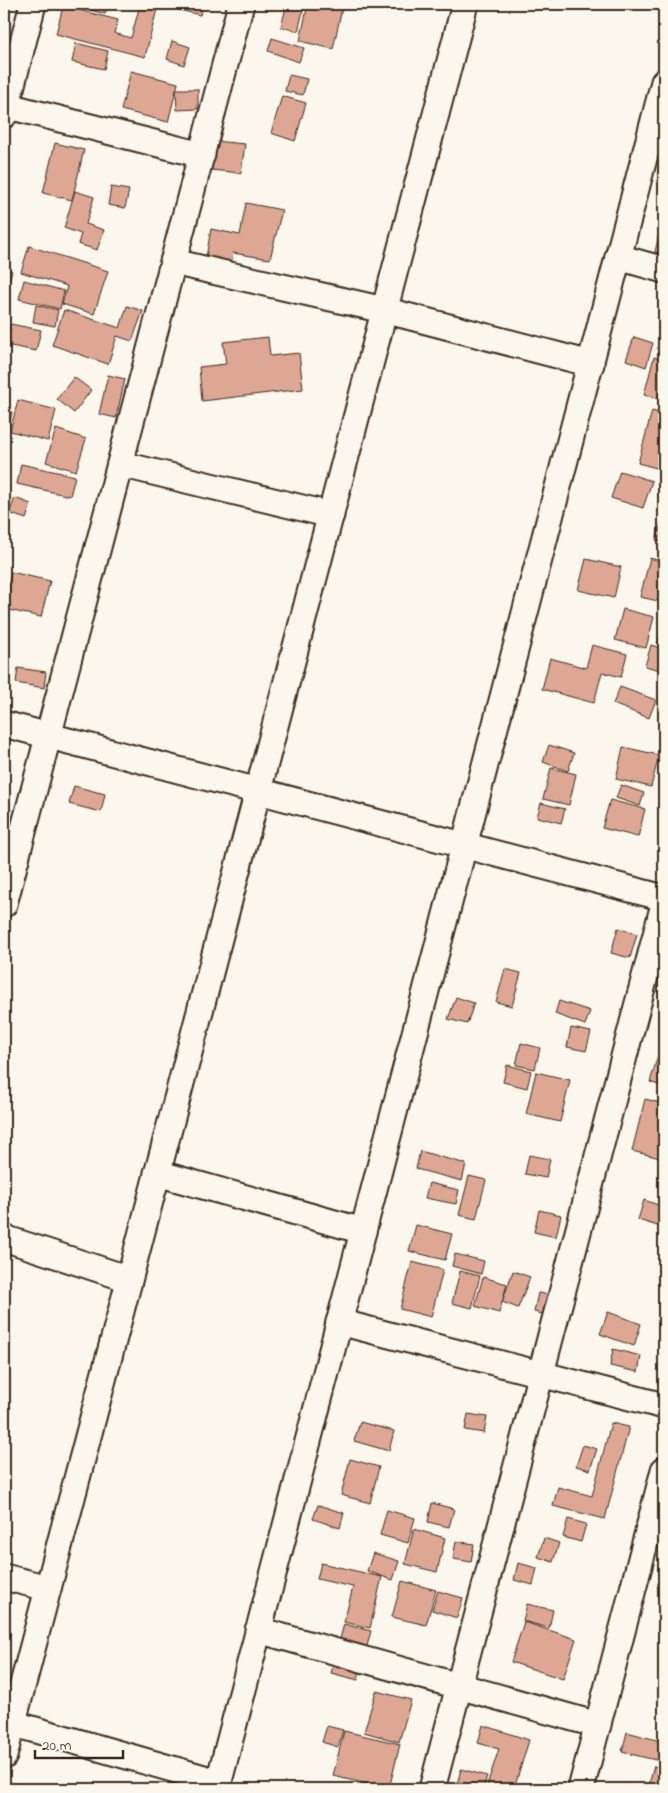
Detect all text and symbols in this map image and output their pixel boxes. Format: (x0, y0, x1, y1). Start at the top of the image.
scale bar (35, 1728, 122, 1760)
text: 20 m (42, 1735, 72, 1757)

